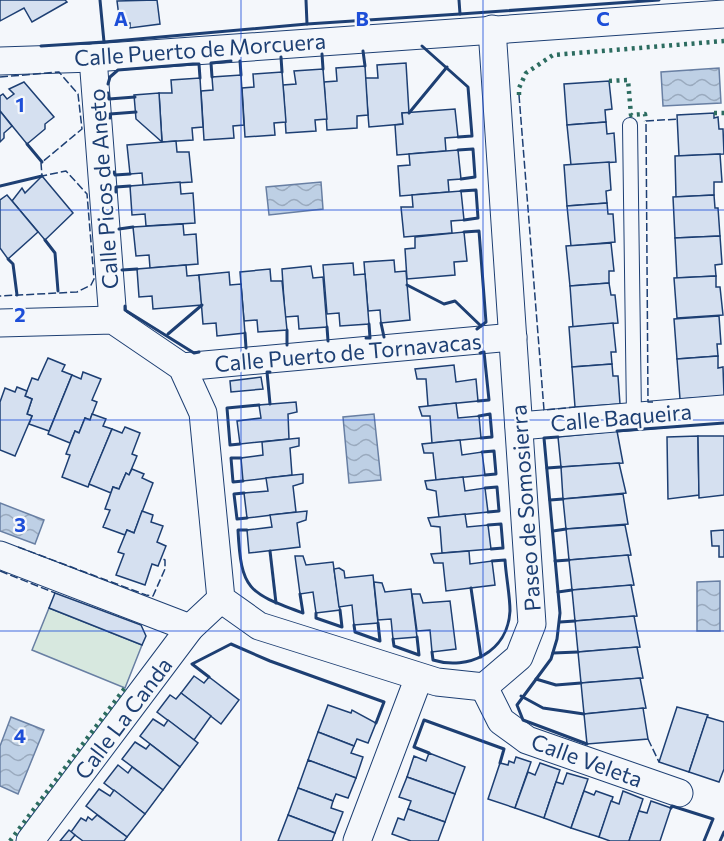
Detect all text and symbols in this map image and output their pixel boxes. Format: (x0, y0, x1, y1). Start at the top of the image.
text: A (114, 6, 128, 30)
text: B (355, 6, 369, 30)
text: C (596, 6, 610, 30)
street label: Calle Puerto de Morcuera (73, 27, 327, 71)
street label: Calle Picos de Aneto (83, 88, 123, 290)
text: 1 (15, 92, 25, 116)
text: 2 (14, 302, 26, 326)
street label: Calle Puerto de Tornavacas (213, 327, 483, 377)
street label: Calle Baqueira (549, 397, 693, 437)
street label: Paseo de Somosierra (504, 404, 546, 612)
text: 3 (14, 512, 26, 536)
street label: Calle La Canda (69, 652, 177, 784)
text: 4 (14, 723, 26, 747)
street label: Calle Veleta (528, 727, 646, 793)

